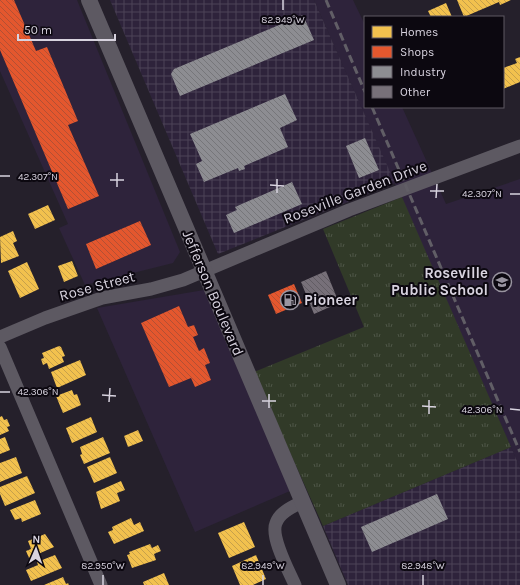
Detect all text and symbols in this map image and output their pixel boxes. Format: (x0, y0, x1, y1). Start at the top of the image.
text: 82.949°W (261, 14, 305, 26)
scale bar (18, 16, 115, 42)
legend (364, 16, 504, 108)
text: 50 m (24, 23, 52, 37)
text: Homes (400, 25, 438, 39)
text: Shops (400, 45, 434, 59)
text: Industry (400, 65, 446, 79)
text: Other (400, 85, 431, 99)
street label: Roseville Garden Drive (281, 156, 429, 228)
text: 42.307°N (18, 171, 58, 183)
text: 42.307°N (462, 188, 502, 200)
street label: Jefferson Boulevard (178, 228, 248, 358)
place label: Roseville Public School (391, 264, 488, 299)
street label: Rose Street (57, 267, 137, 305)
school or university icon: Roseville Public School (491, 271, 513, 293)
fuel station icon: Pioneer (279, 289, 301, 311)
place label: Pioneer (304, 291, 357, 309)
text: 42.306°N (18, 386, 58, 398)
text: 42.306°N (462, 404, 502, 416)
north arrow (16, 529, 56, 569)
text: N (32, 533, 41, 546)
text: 82.950°W (81, 560, 125, 572)
text: 82.949°W (241, 560, 285, 572)
text: 82.948°W (401, 560, 445, 572)

